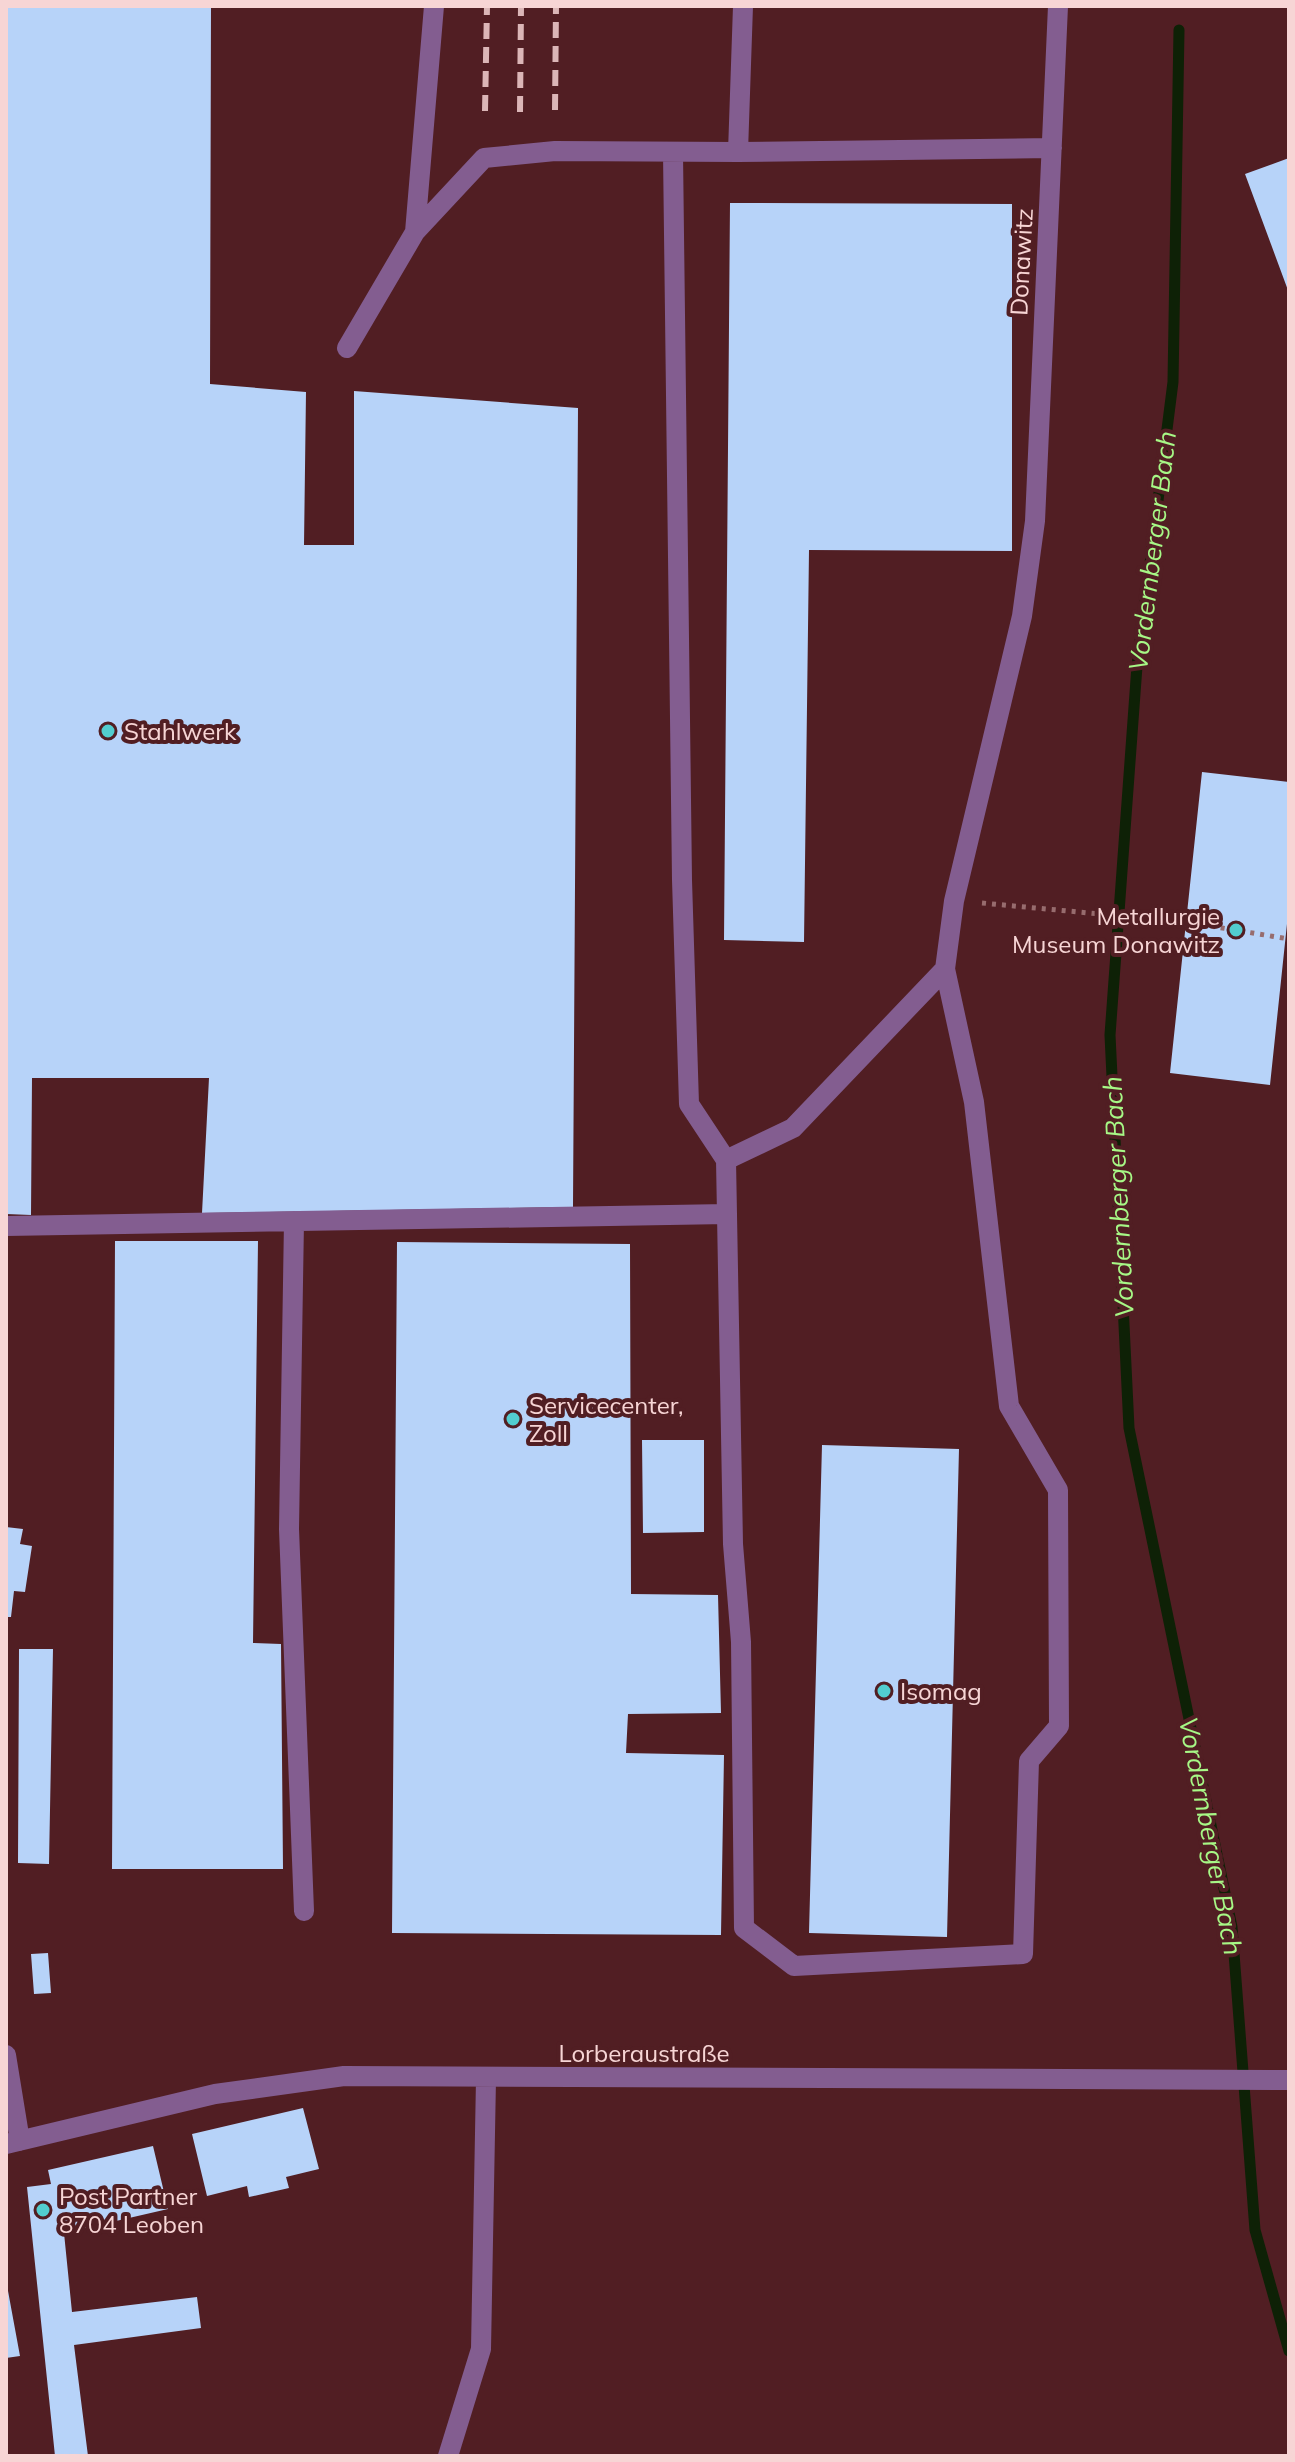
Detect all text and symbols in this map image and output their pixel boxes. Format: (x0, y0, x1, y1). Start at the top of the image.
street label: Donawitz (1003, 208, 1039, 316)
water label: Vordernberger Bach (1121, 429, 1183, 673)
place label: Stahlwerk (124, 716, 237, 746)
marker: Stahlwerk (99, 722, 117, 740)
place label: Metallurgie Museum Donawitz (1012, 901, 1220, 959)
marker: Metallurgie Museum Donawitz (1227, 921, 1245, 939)
water label: Vordernberger Bach (1095, 1075, 1141, 1319)
place label: Servicecenter, Zoll (529, 1390, 683, 1448)
marker: Servicecenter, Zoll (504, 1410, 522, 1428)
place label: Isomag (900, 1676, 982, 1706)
marker: Isomag (875, 1682, 893, 1700)
water label: Vordernberger Bach (1172, 1714, 1250, 1958)
street label: Lorberaustraße (558, 2038, 730, 2068)
place label: Post Partner 8704 Leoben (59, 2181, 204, 2239)
marker: Post Partner 8704 Leoben (34, 2201, 52, 2219)

